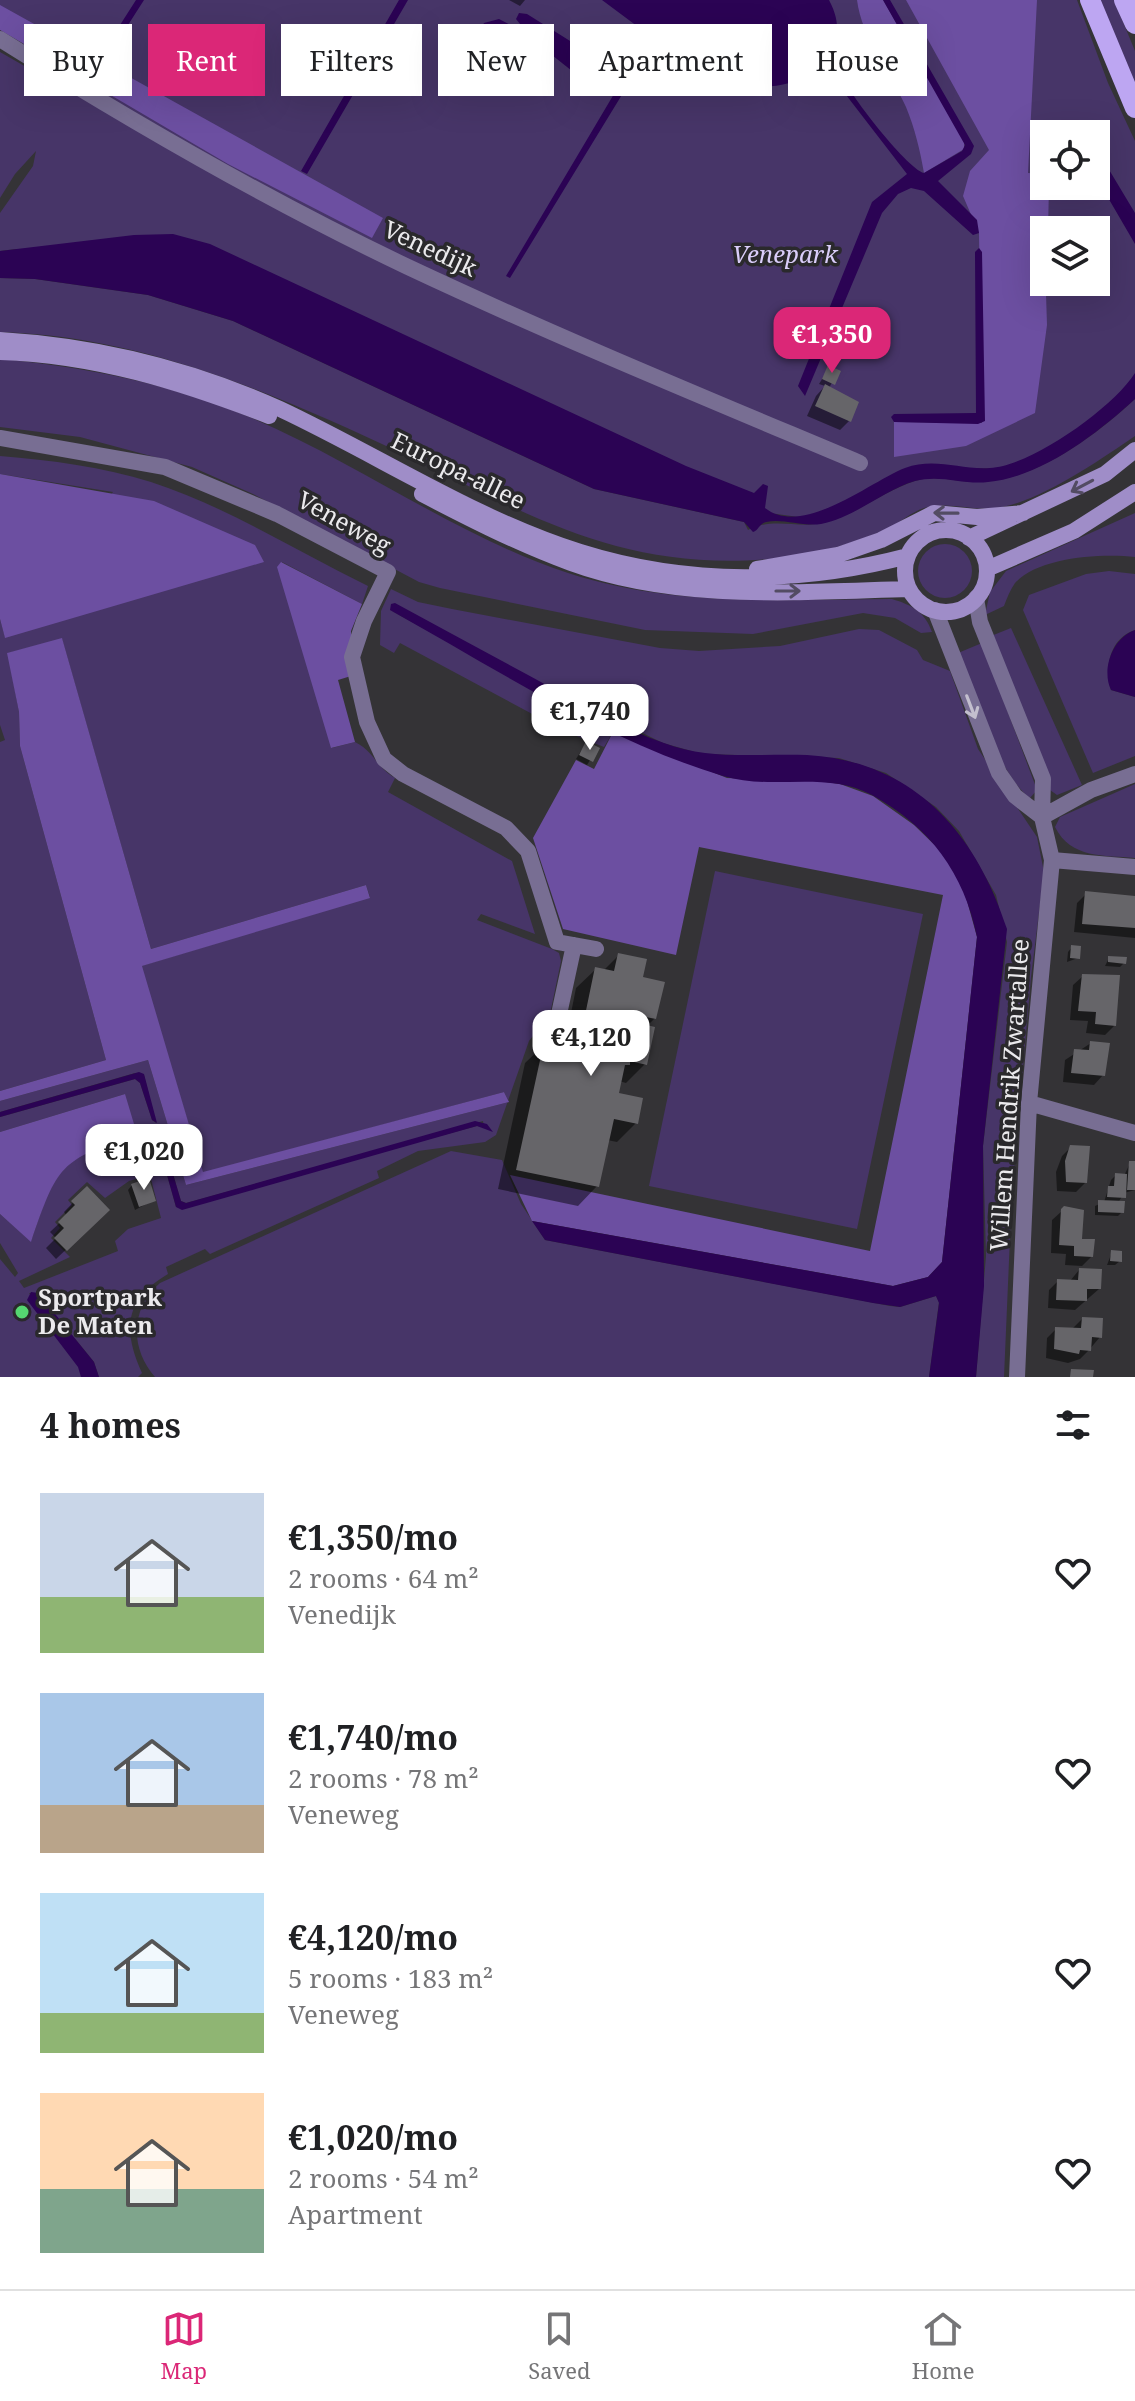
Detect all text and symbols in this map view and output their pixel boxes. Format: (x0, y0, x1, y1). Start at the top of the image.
chip: Buy (24, 24, 132, 96)
chip: Rent (148, 24, 265, 96)
chip: Filters (281, 24, 422, 96)
chip: New (438, 24, 554, 96)
chip: Apartment (570, 24, 772, 96)
chip: House (788, 24, 927, 96)
map controls (1030, 120, 1110, 296)
button: locate (1030, 120, 1110, 200)
street label: Venedijk (379, 212, 484, 284)
button: layers (1030, 216, 1110, 296)
park label: Venepark (732, 237, 839, 270)
pin: €1,350 (767, 307, 897, 375)
text: €1,350 (792, 315, 872, 351)
street label: Europa-allee (386, 423, 531, 516)
one-way arrow (1070, 479, 1094, 495)
street label: Veneweg (292, 482, 398, 561)
one-way arrow (933, 506, 960, 521)
one-way arrow (774, 583, 801, 599)
pin: €1,740 (525, 684, 655, 752)
text: €1,740 (550, 692, 630, 728)
one-way arrow (965, 694, 979, 719)
street label: Willem Hendrik Zwartallee (981, 938, 1036, 1252)
pin: €4,120 (526, 1010, 656, 1078)
text: €4,120 (551, 1018, 631, 1054)
pin: €1,020 (79, 1124, 209, 1192)
text: €1,020 (104, 1132, 184, 1168)
place label: Sportpark De Maten (38, 1280, 163, 1341)
marker: Sportpark De Maten (13, 1303, 31, 1321)
text: 4 homes (40, 1402, 181, 1448)
icon: filters (1051, 1403, 1095, 1447)
text: €1,350/mo (288, 1514, 458, 1560)
icon: home (104, 1525, 200, 1621)
icon: heart (1051, 1551, 1095, 1595)
text: 2 rooms · 64 m² (288, 1560, 479, 1596)
text: Venedijk (288, 1596, 396, 1632)
text: €1,740/mo (288, 1714, 458, 1760)
icon: home (104, 1725, 200, 1821)
icon: heart (1051, 1751, 1095, 1795)
text: 2 rooms · 78 m² (288, 1760, 479, 1796)
text: Veneweg (288, 1796, 399, 1832)
text: €4,120/mo (288, 1914, 458, 1960)
icon: home (104, 1925, 200, 2021)
icon: heart (1051, 1951, 1095, 1995)
text: 5 rooms · 183 m² (288, 1960, 493, 1996)
text: Veneweg (288, 1996, 399, 2032)
text: €1,020/mo (288, 2114, 458, 2160)
icon: home (104, 2125, 200, 2221)
icon: heart (1051, 2151, 1095, 2195)
text: 2 rooms · 54 m² (288, 2160, 479, 2196)
text: Apartment (288, 2196, 423, 2232)
tab: Map (161, 2307, 207, 2385)
tab: Saved (528, 2307, 591, 2385)
tab: Home (912, 2307, 974, 2385)

